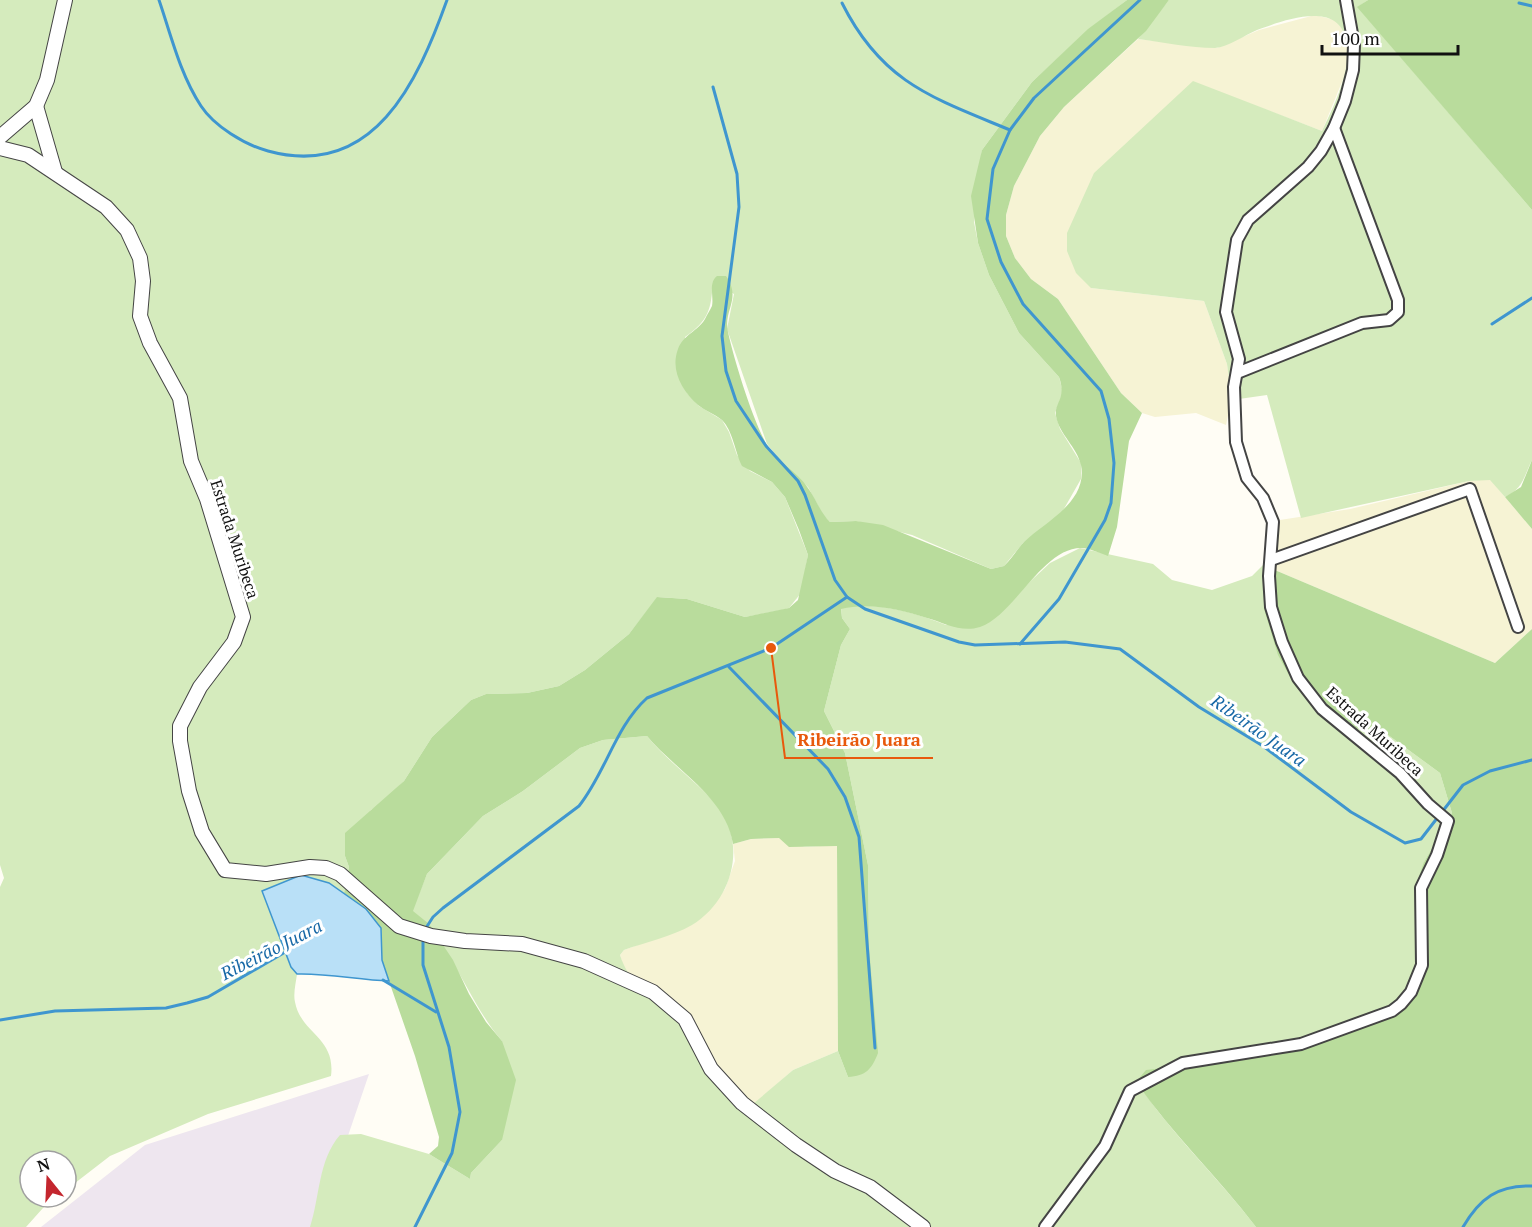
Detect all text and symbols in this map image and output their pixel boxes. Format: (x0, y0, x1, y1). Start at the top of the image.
scale bar (1322, 18, 1458, 56)
text: 100 m (1331, 26, 1380, 50)
street label: Estrada Muribeca (205, 477, 265, 601)
street label: Estrada Muribeca (1322, 681, 1428, 781)
water label: Ribeirão Juara (1206, 688, 1311, 772)
callout: Ribeirão Juara (785, 722, 933, 758)
text: Ribeirão Juara (797, 727, 921, 751)
water label: Ribeirão Juara (215, 913, 326, 985)
north arrow (18, 1149, 78, 1209)
text: N (34, 1152, 53, 1177)

